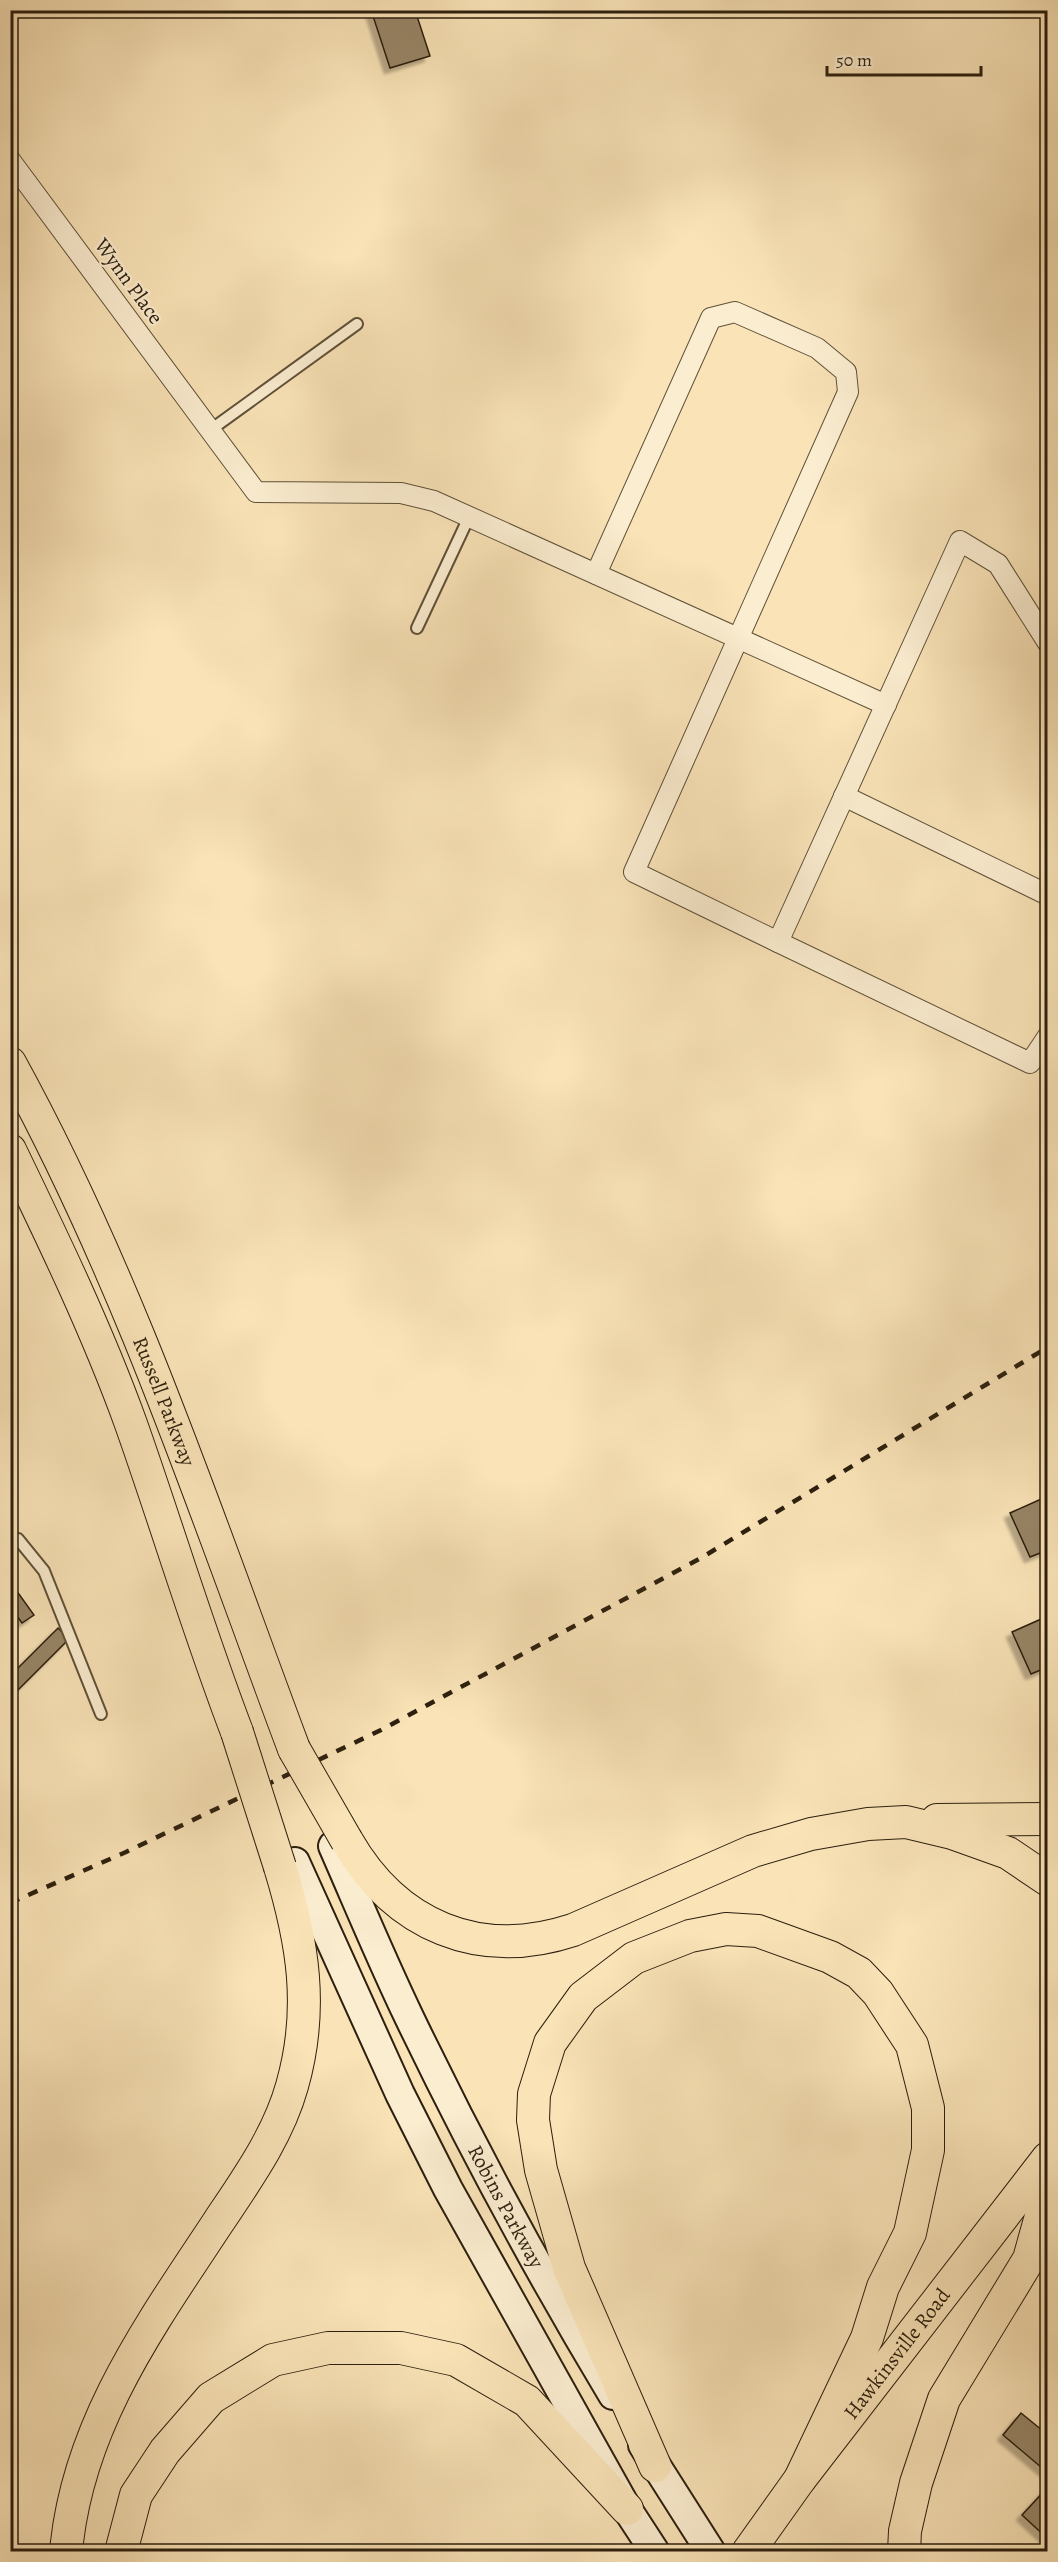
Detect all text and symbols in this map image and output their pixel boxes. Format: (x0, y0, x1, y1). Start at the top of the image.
scale bar (827, 39, 982, 77)
text: 50 m (836, 48, 872, 72)
street label: Wynn Place (88, 231, 170, 330)
street label: Russell Parkway (126, 1332, 202, 1471)
street label: Robins Parkway (461, 2140, 551, 2274)
street label: Hawkinsville Road (837, 2282, 957, 2425)

